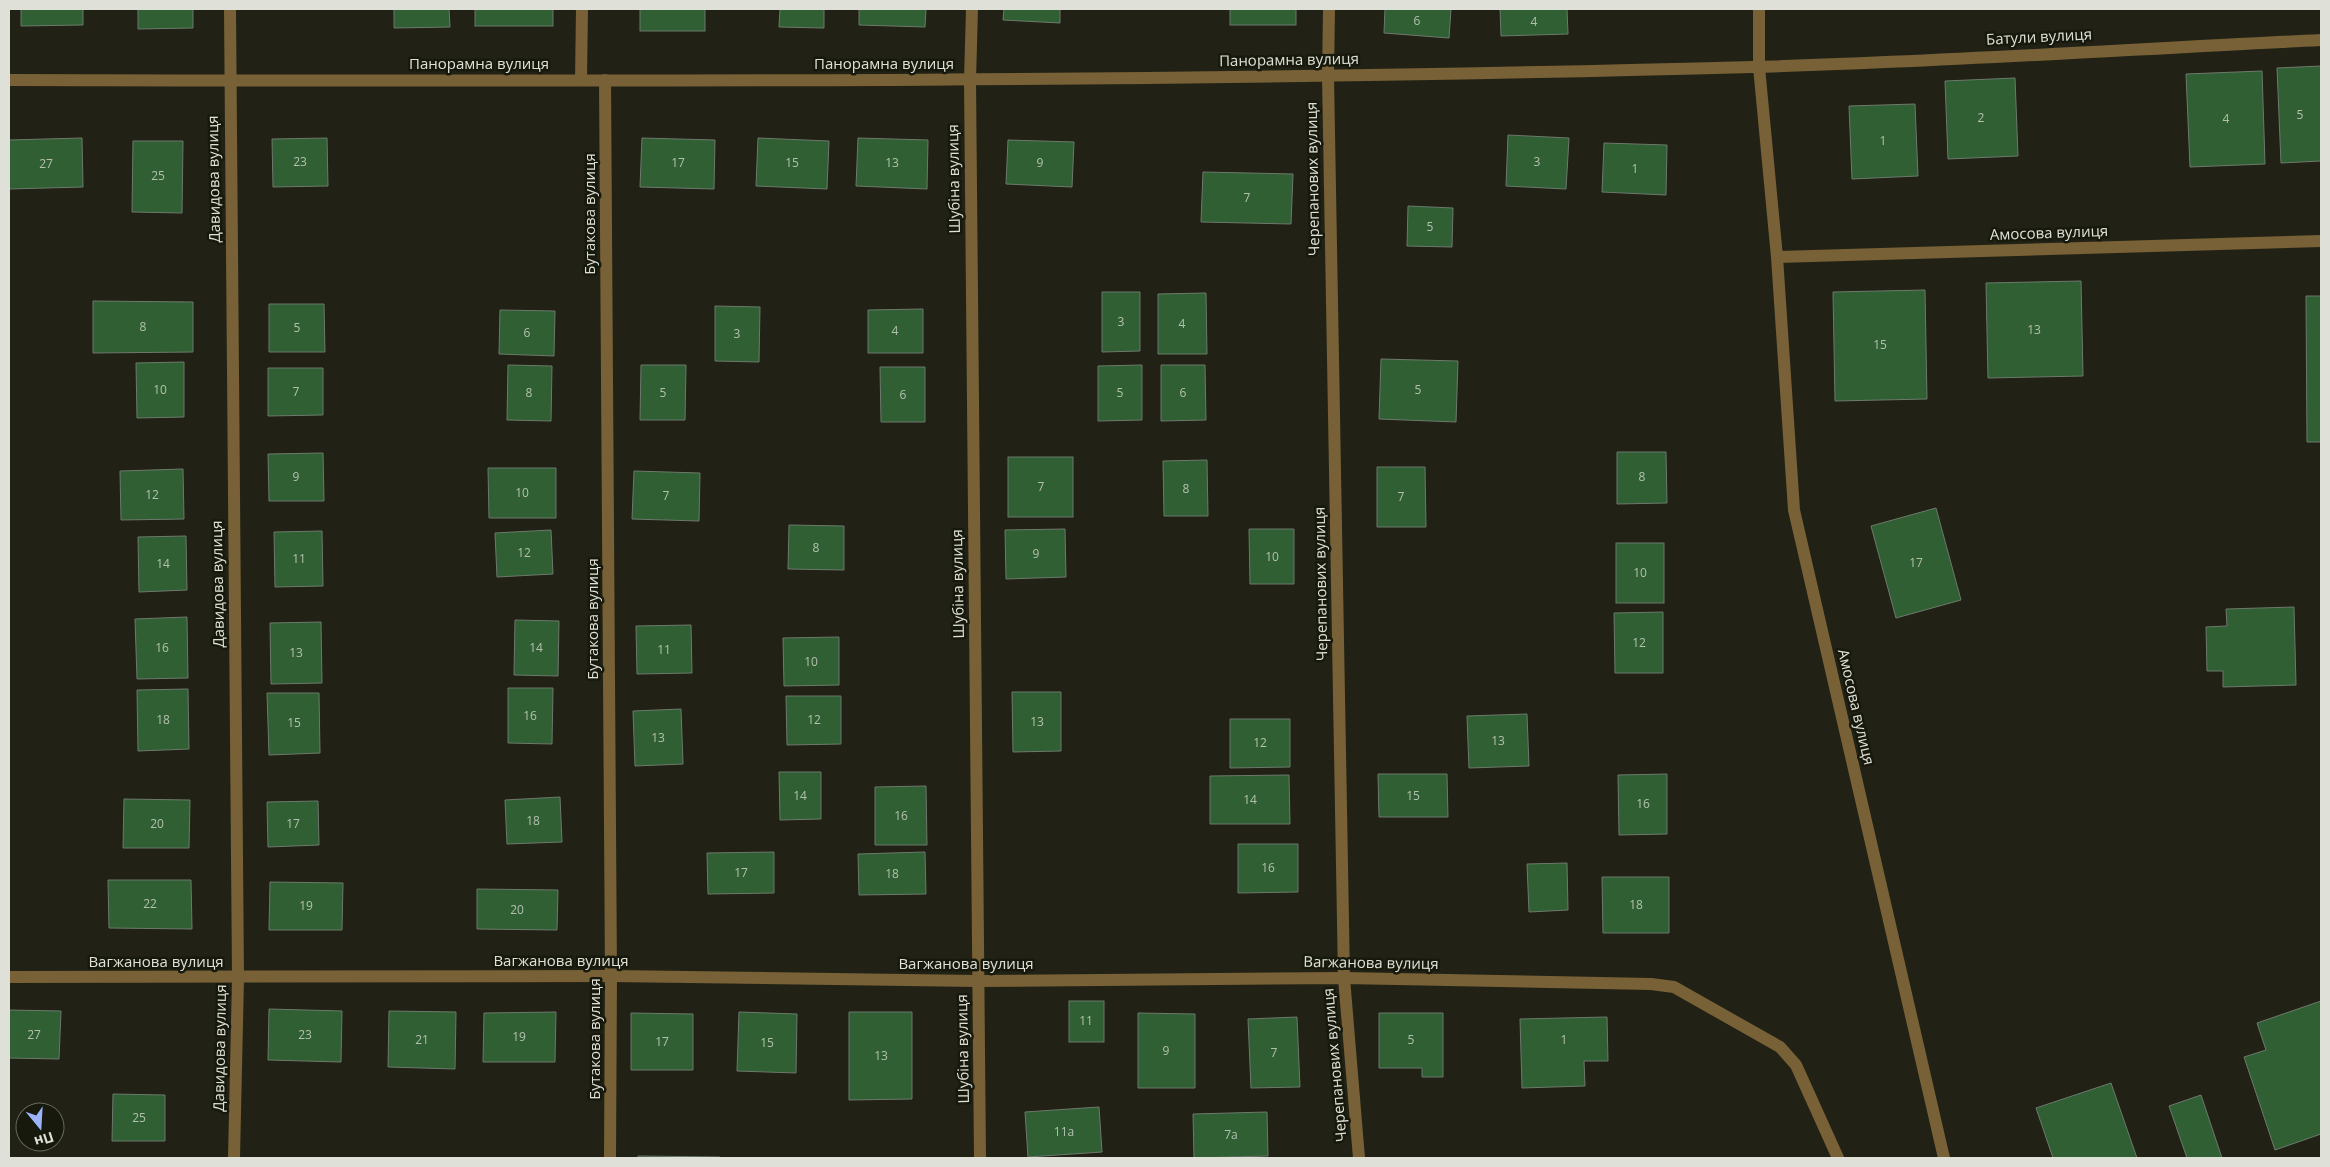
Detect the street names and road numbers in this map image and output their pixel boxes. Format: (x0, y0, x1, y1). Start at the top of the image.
street label: Батули вулиця (1985, 23, 2092, 49)
street label: Панорамна вулиця (1219, 48, 1359, 70)
street label: Панорамна вулиця (409, 53, 549, 73)
street label: Панорамна вулиця (814, 53, 954, 73)
street label: Черепанових вулиця (1301, 102, 1323, 256)
street label: Давидова вулиця (202, 115, 224, 243)
street label: Шубіна вулиця (942, 124, 964, 234)
street label: Бутакова вулиця (579, 153, 599, 275)
street label: Амосова вулиця (1989, 220, 2109, 244)
street label: Черепанових вулиця (1309, 507, 1331, 661)
street label: Давидова вулиця (206, 520, 228, 648)
street label: Шубіна вулиця (946, 529, 968, 639)
street label: Бутакова вулиця (582, 558, 602, 680)
street label: Амосова вулиця (1834, 647, 1880, 767)
street label: Вагжанова вулиця (493, 950, 629, 970)
street label: Вагжанова вулиця (88, 951, 224, 971)
street label: Вагжанова вулиця (1303, 951, 1439, 973)
street label: Вагжанова вулиця (898, 953, 1034, 973)
street label: Бутакова вулиця (584, 978, 604, 1100)
street label: Давидова вулиця (208, 984, 230, 1112)
street label: Черепанових вулиця (1317, 987, 1351, 1143)
street label: Шубіна вулиця (951, 994, 973, 1104)

